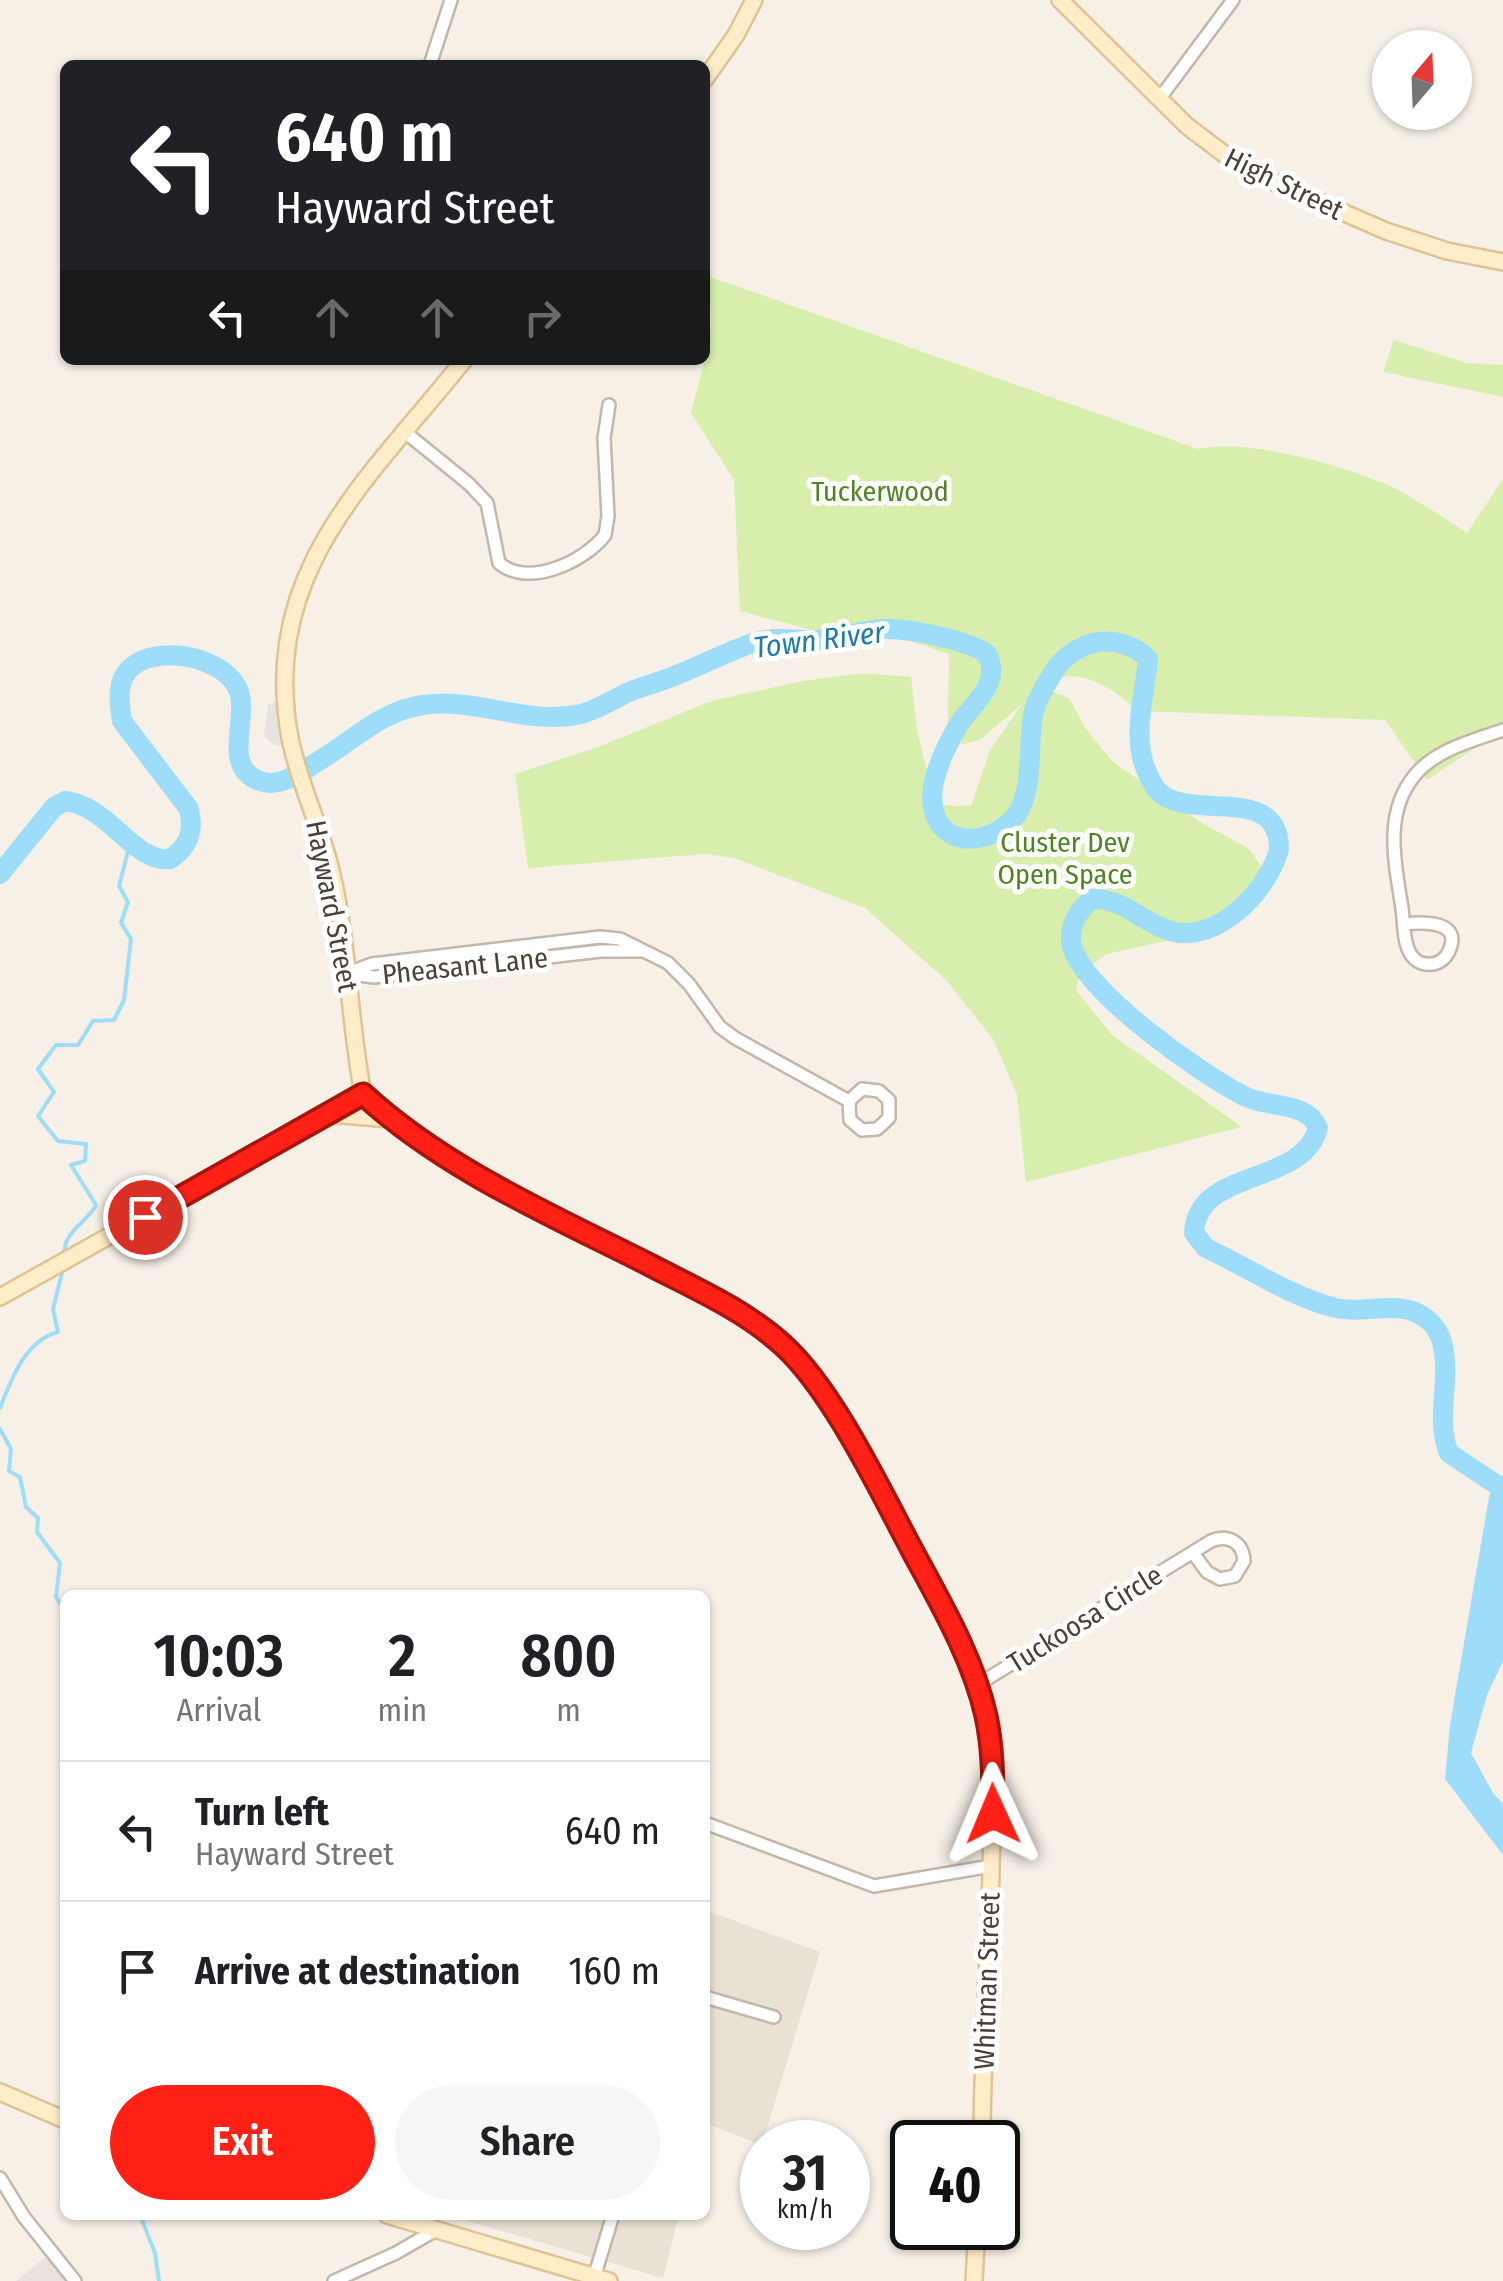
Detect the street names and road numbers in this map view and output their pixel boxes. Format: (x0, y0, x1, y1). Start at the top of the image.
street label: High Street (1220, 141, 1349, 227)
street label: Hayward Street (299, 818, 365, 995)
street label: Pheasant Lane (381, 941, 549, 991)
street label: Tuckoosa Circle (1002, 1558, 1168, 1680)
street label: Whitman Street (967, 1891, 1007, 2070)

